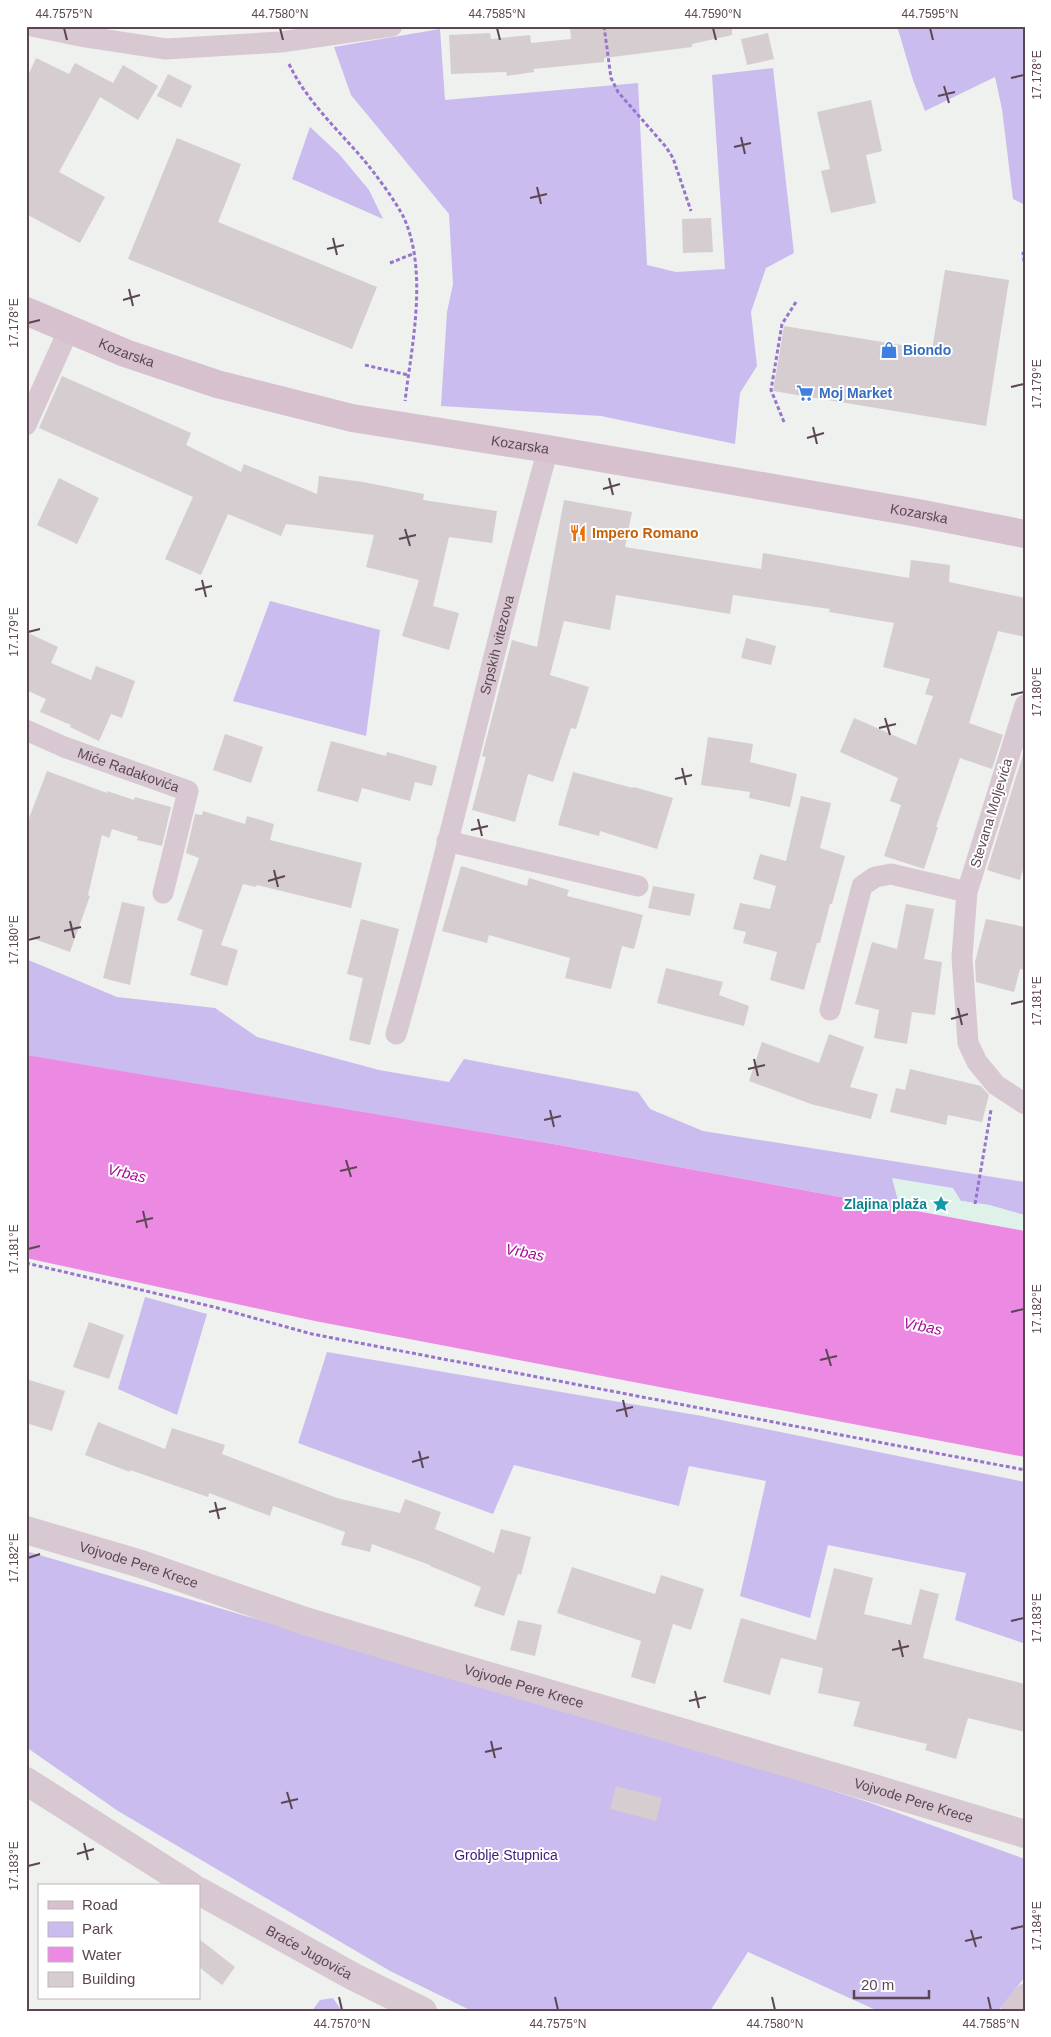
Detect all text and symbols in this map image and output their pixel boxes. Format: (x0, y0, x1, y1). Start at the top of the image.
text: 44.7575°N (36, 7, 92, 21)
text: 44.7580°N (252, 7, 308, 21)
text: 44.7585°N (469, 7, 525, 21)
text: 44.7590°N (685, 7, 741, 21)
text: 44.7595°N (902, 7, 958, 21)
text: 17.178°E (1030, 50, 1044, 100)
text: 17.178°E (7, 298, 21, 348)
street label: Kozarska (96, 335, 157, 370)
shop icon: Biondo (879, 340, 899, 360)
place label: Biondo (903, 342, 951, 358)
text: 17.179°E (1030, 359, 1044, 409)
supermarket icon: Moj Market (795, 383, 815, 403)
place label: Moj Market (819, 385, 892, 401)
street label: Kozarska (490, 432, 550, 457)
street label: Kozarska (889, 500, 950, 527)
restaurant icon: Impero Romano (568, 523, 588, 543)
place label: Impero Romano (592, 525, 699, 541)
street label: Srpskih vitezova (477, 593, 517, 696)
text: 17.179°E (7, 607, 21, 657)
text: 17.180°E (1030, 667, 1044, 717)
street label: Miće Radakovića (75, 744, 182, 795)
street label: Stevana Moljevića (967, 756, 1015, 870)
text: 17.180°E (7, 915, 21, 965)
text: 17.181°E (1030, 976, 1044, 1026)
water label: Vrbas (106, 1160, 148, 1186)
place icon: Zlajina plaža (931, 1194, 951, 1214)
place label: Zlajina plaža (844, 1196, 927, 1212)
text: 17.181°E (7, 1224, 21, 1274)
water label: Vrbas (504, 1240, 546, 1264)
text: 17.182°E (1030, 1284, 1044, 1334)
water label: Vrbas (902, 1314, 944, 1338)
text: 17.182°E (7, 1533, 21, 1583)
street label: Vojvode Pere Krece (77, 1538, 201, 1591)
text: 17.183°E (1030, 1593, 1044, 1643)
street label: Vojvode Pere Krece (462, 1661, 586, 1711)
street label: Vojvode Pere Krece (852, 1775, 975, 1826)
text: 17.183°E (7, 1841, 21, 1891)
park label: Groblje Stupnica (454, 1847, 558, 1863)
legend (38, 1884, 200, 2000)
text: Road (82, 1896, 118, 1913)
text: 17.184°E (1030, 1901, 1044, 1951)
text: Park (82, 1920, 113, 1937)
street label: Braće Jugovića (263, 1922, 355, 1982)
text: Water (82, 1946, 121, 1963)
scale bar (854, 1967, 928, 1999)
text: Building (82, 1970, 135, 1987)
text: 20 m (861, 1976, 894, 1993)
text: 44.7570°N (314, 2017, 370, 2031)
text: 44.7575°N (530, 2017, 586, 2031)
text: 44.7580°N (747, 2017, 803, 2031)
text: 44.7585°N (963, 2017, 1019, 2031)

